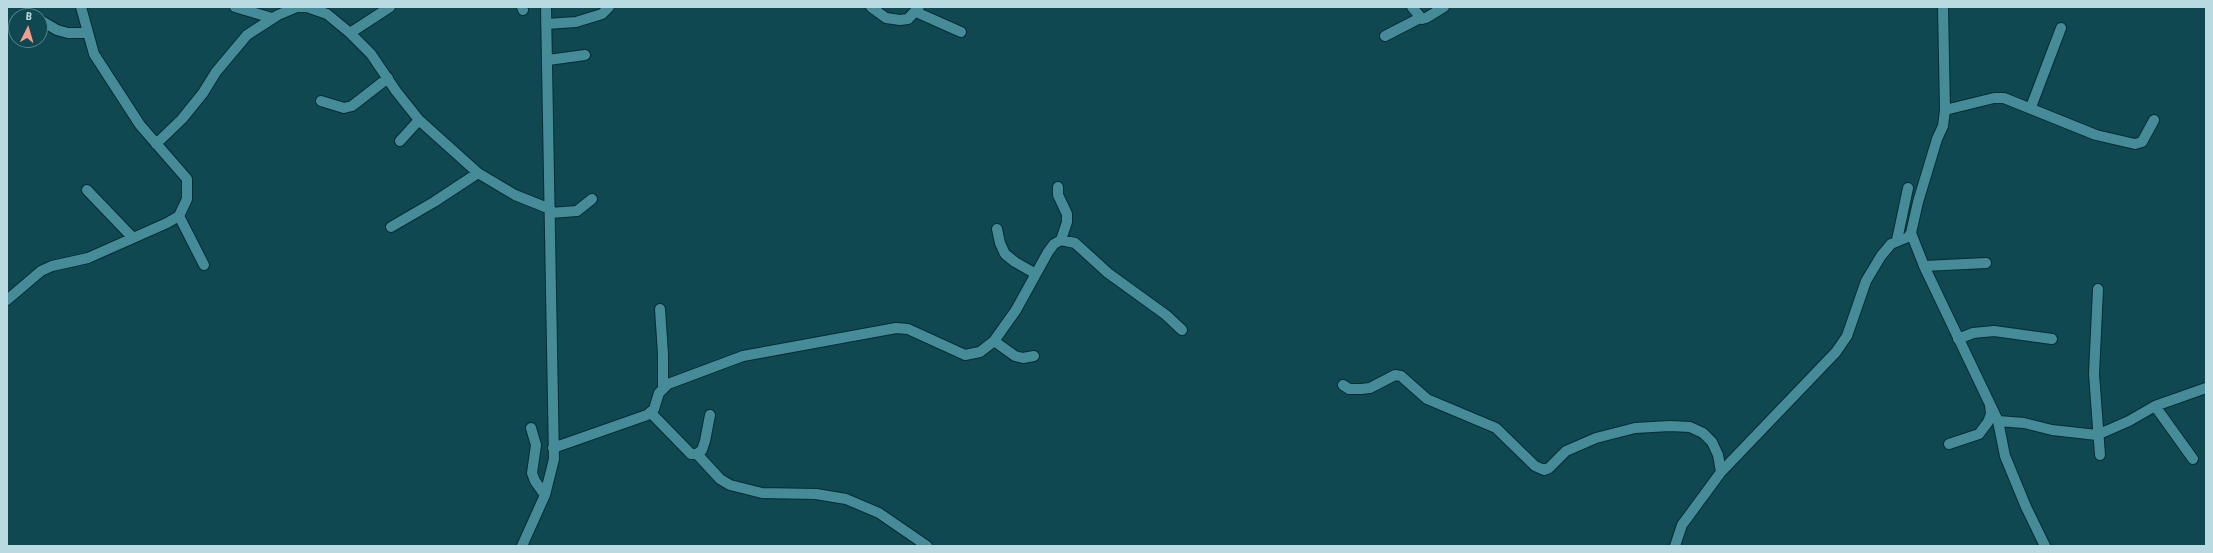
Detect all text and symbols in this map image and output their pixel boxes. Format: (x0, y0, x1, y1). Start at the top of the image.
north arrow (8, 8, 48, 48)
text: B (25, 10, 33, 23)

